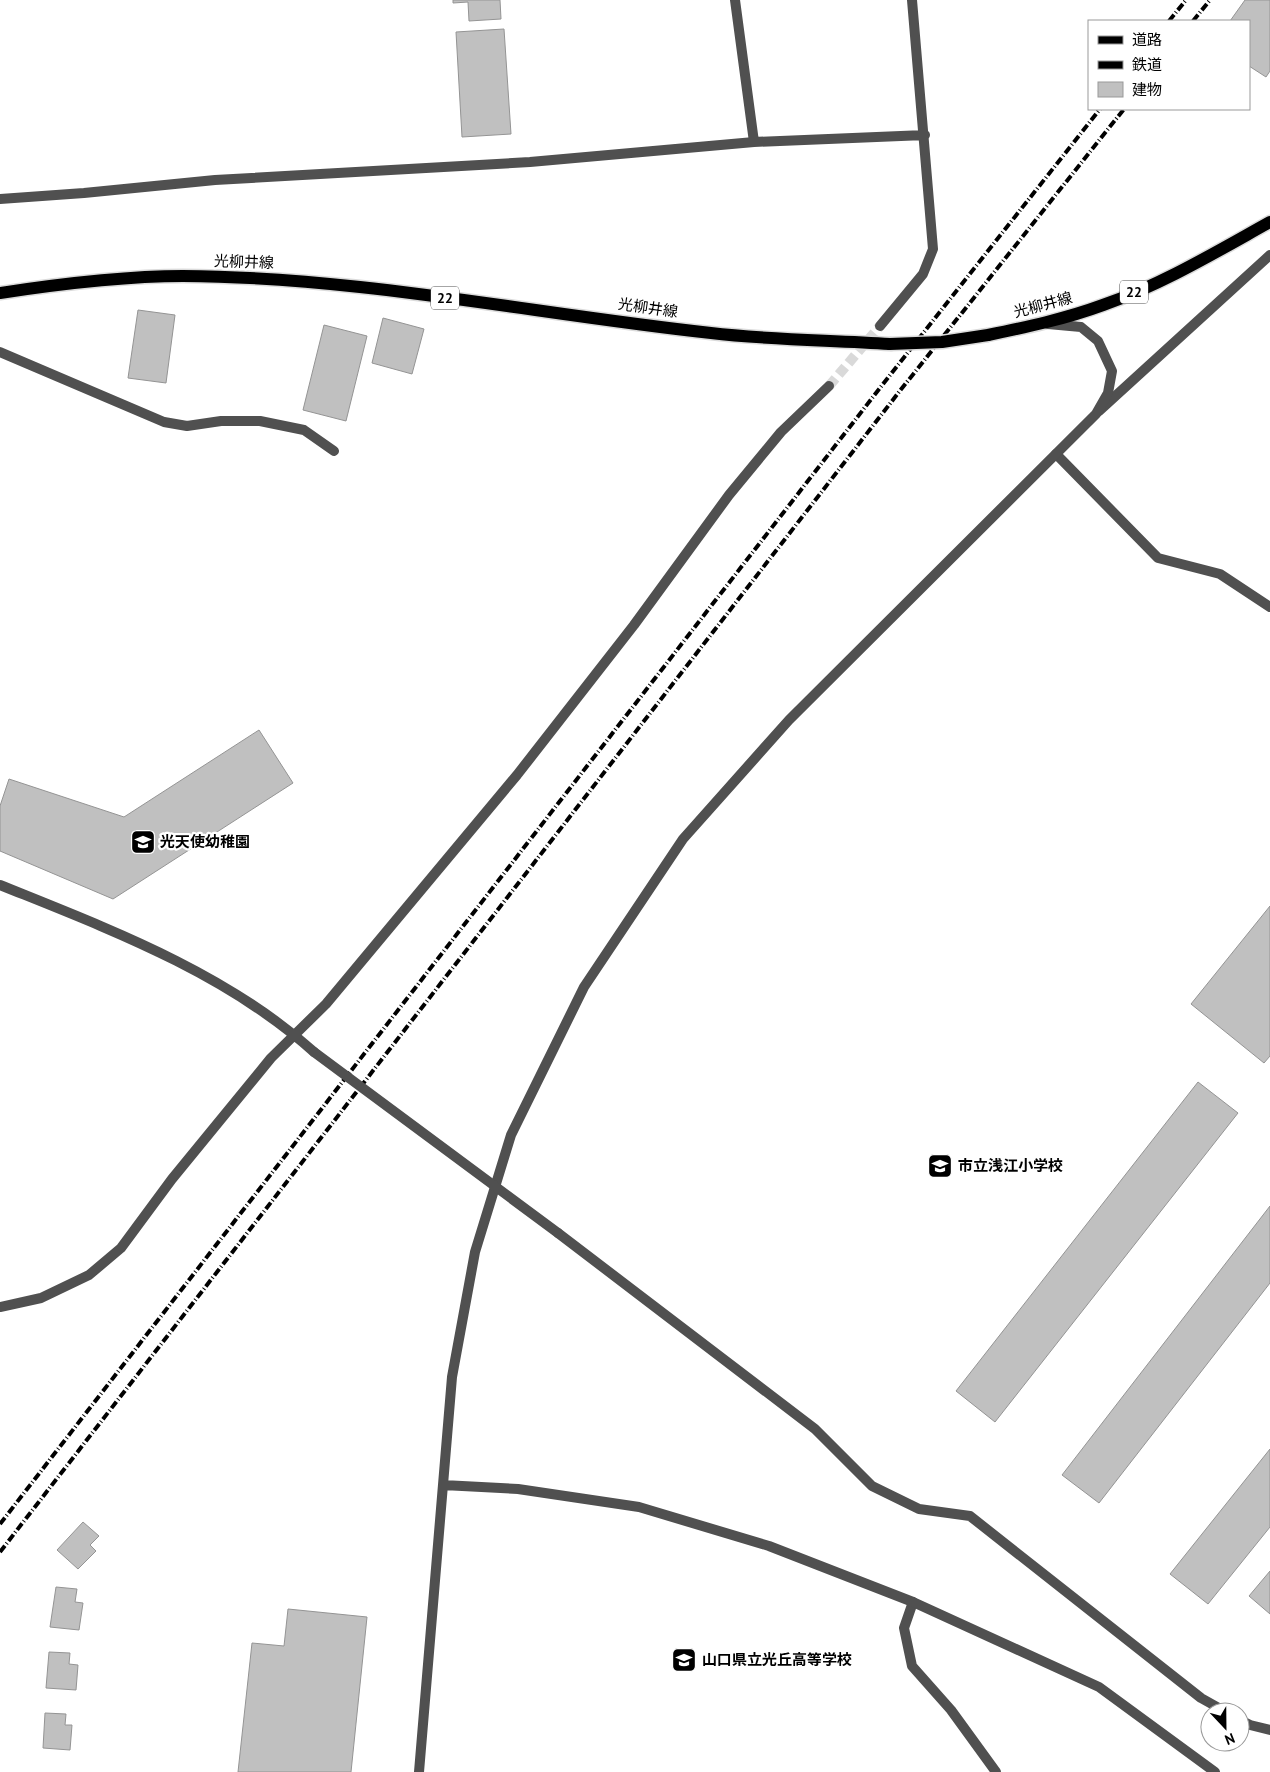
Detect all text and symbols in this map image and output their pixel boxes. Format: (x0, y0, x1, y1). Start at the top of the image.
legend (1088, 20, 1250, 110)
text: 道路 (1132, 30, 1162, 49)
text: 鉄道 (1132, 55, 1162, 74)
text: 建物 (1132, 80, 1162, 99)
street label: 光柳井線 (214, 251, 274, 272)
road number: 22 (1120, 280, 1148, 304)
road number: 22 (431, 286, 459, 310)
street label: 光柳井線 (1011, 288, 1074, 321)
street label: 光柳井線 (617, 294, 679, 321)
school or university icon: 光天使幼稚園 (130, 829, 156, 855)
place label: 光天使幼稚園 (160, 832, 250, 851)
school or university icon: 市立浅江小学校 (927, 1153, 953, 1179)
place label: 市立浅江小学校 (958, 1156, 1063, 1175)
school or university icon: 山口県立光丘高等学校 (671, 1647, 697, 1673)
place label: 山口県立光丘高等学校 (702, 1650, 852, 1669)
north arrow (1200, 1702, 1250, 1752)
text: N (1222, 1729, 1238, 1749)

